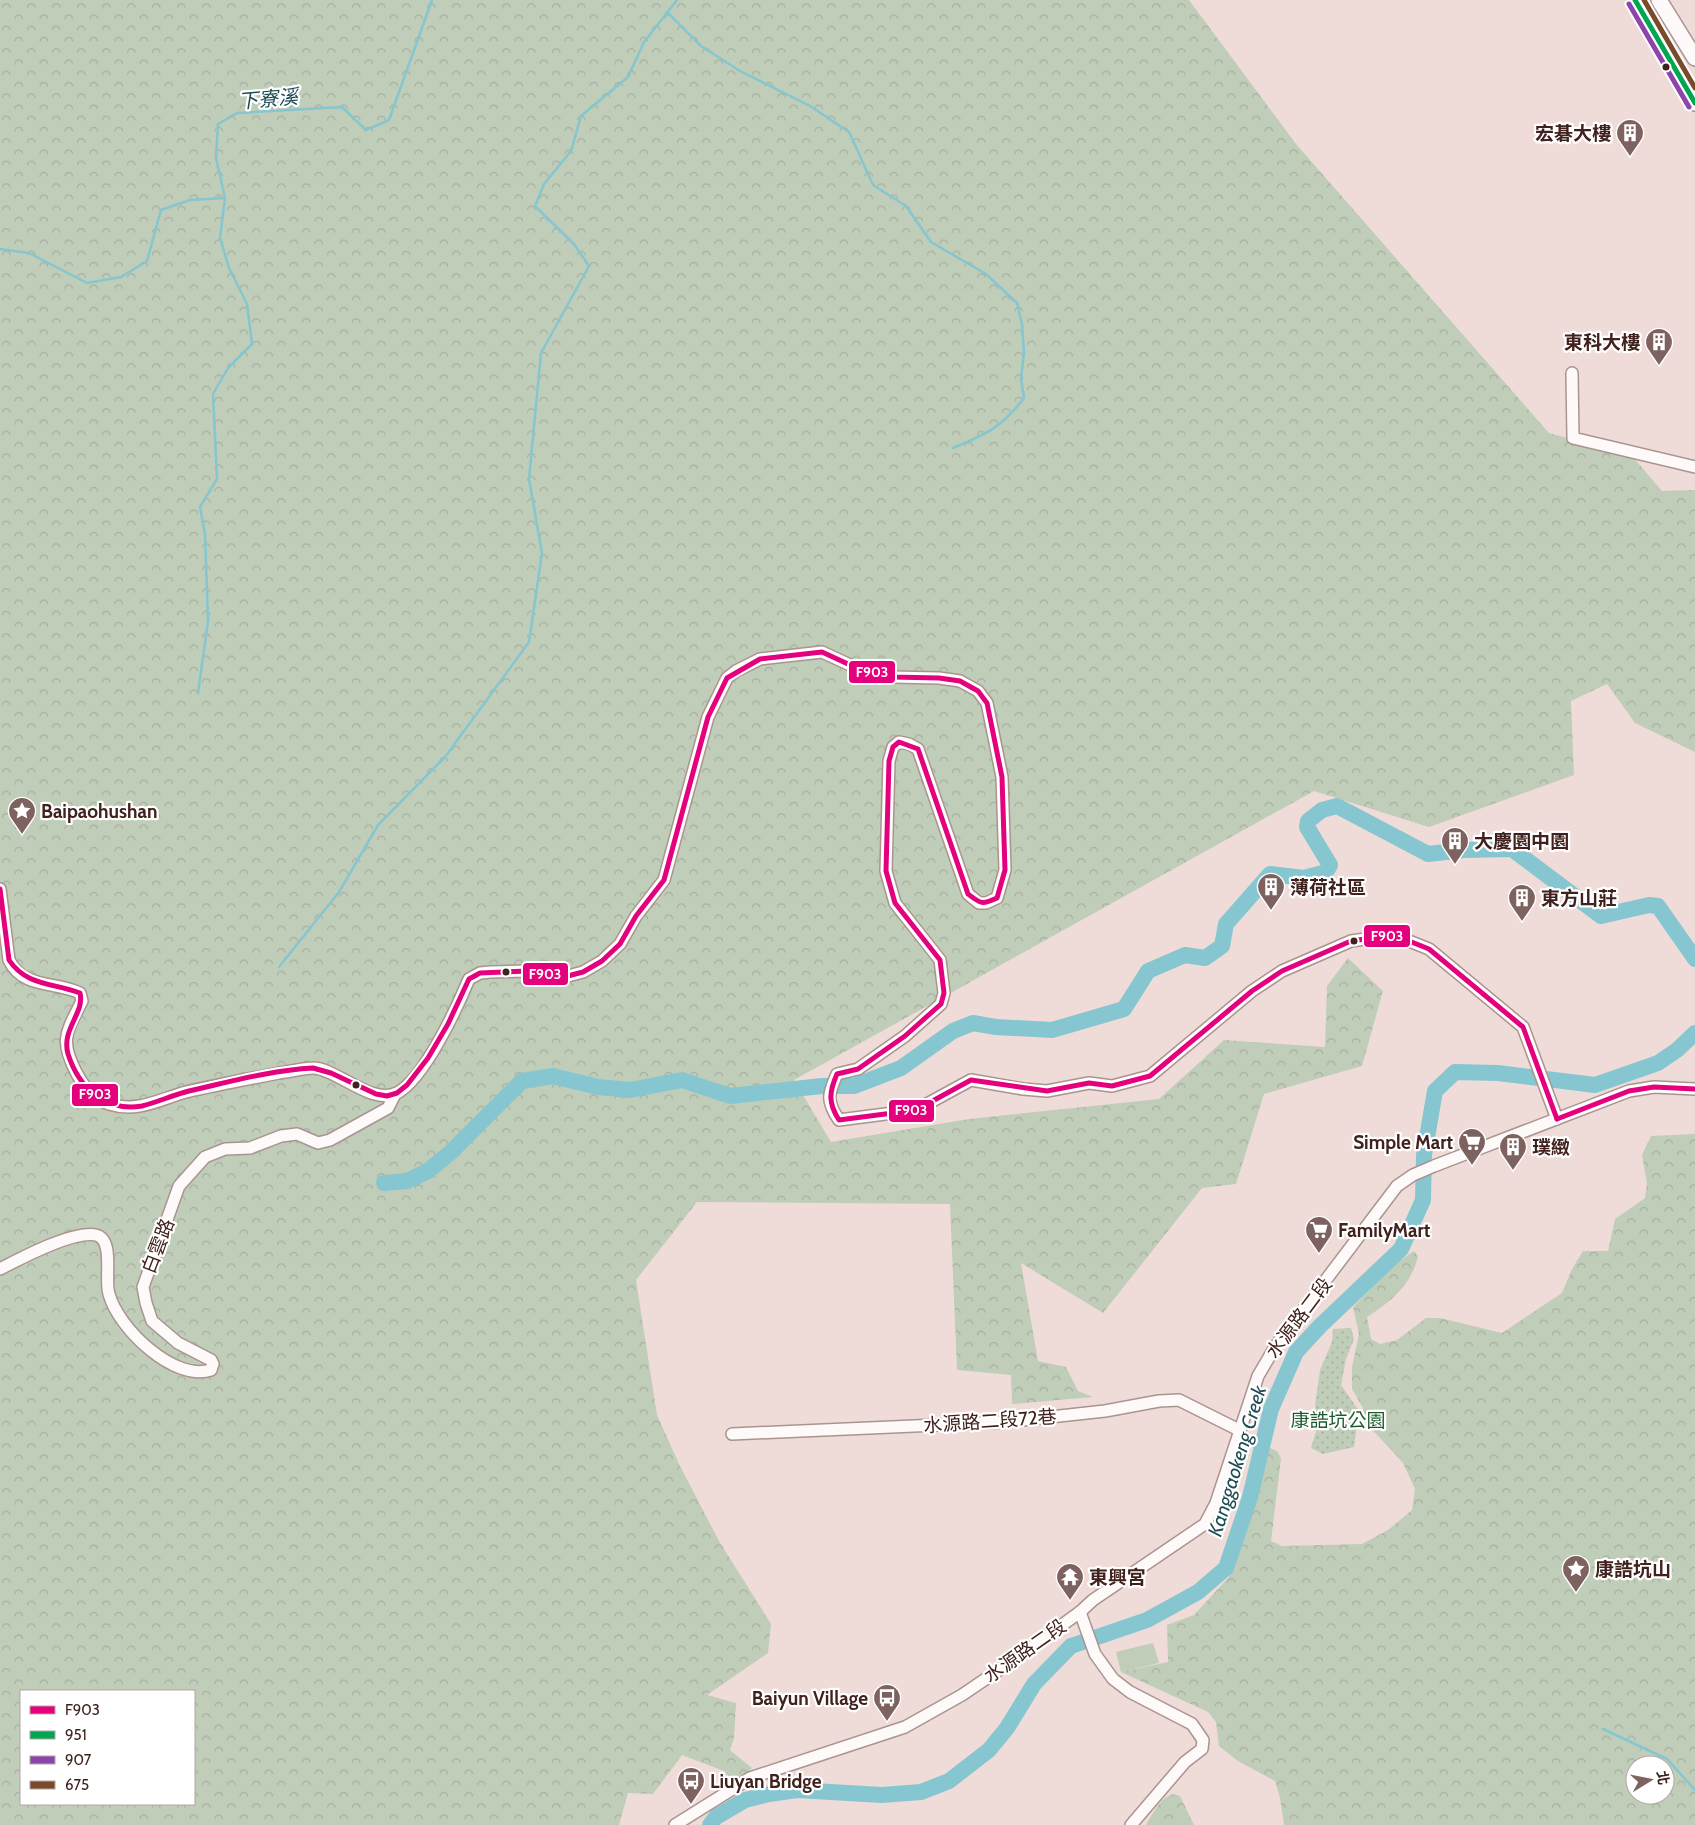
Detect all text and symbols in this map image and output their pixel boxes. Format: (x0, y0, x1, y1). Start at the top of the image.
unlabelled marker (1661, 62, 1671, 72)
water label: 下寮溪 (237, 84, 302, 114)
building icon: 宏碁大樓 (1615, 118, 1645, 157)
place label: 宏碁大樓 (1535, 122, 1611, 145)
building icon: 東科大樓 (1644, 327, 1674, 366)
place label: 東科大樓 (1564, 331, 1640, 354)
line badge: F903 (848, 660, 896, 684)
text: F903 (856, 663, 888, 681)
place icon: Baipaohushan (7, 796, 37, 835)
place label: Baipaohushan (41, 800, 157, 823)
building icon: 大慶園中園 (1440, 826, 1470, 865)
place label: 大慶園中園 (1474, 830, 1569, 853)
building icon: 薄荷社區 (1256, 872, 1286, 911)
place label: 薄荷社區 (1290, 876, 1366, 899)
building icon: 東方山莊 (1507, 883, 1537, 922)
place label: 東方山莊 (1541, 887, 1617, 910)
line badge: F903 (1363, 924, 1411, 948)
text: F903 (1371, 927, 1403, 945)
unlabelled marker (1349, 936, 1359, 946)
line badge: F903 (522, 962, 569, 986)
text: F903 (529, 965, 561, 983)
unlabelled marker (501, 967, 511, 977)
unlabelled marker (351, 1080, 361, 1090)
line badge: F903 (71, 1083, 119, 1107)
text: F903 (79, 1085, 111, 1103)
line badge: F903 (888, 1099, 935, 1123)
text: F903 (895, 1101, 927, 1119)
supermarket icon: Simple Mart (1457, 1127, 1487, 1166)
place label: Simple Mart (1353, 1131, 1453, 1154)
building icon: 璞緻 (1498, 1132, 1528, 1171)
place label: 璞緻 (1532, 1136, 1570, 1159)
street label: 白雲路 (137, 1215, 179, 1277)
supermarket icon: FamilyMart (1304, 1215, 1334, 1254)
place label: FamilyMart (1338, 1219, 1431, 1242)
street label: 水源路二段 (1261, 1273, 1337, 1363)
water label: Kanggaokeng Creek (1203, 1381, 1272, 1539)
street label: 水源路二段72巷 (923, 1405, 1057, 1437)
park label: 康誥坑公園 (1290, 1409, 1386, 1432)
place icon: 康誥坑山 (1561, 1554, 1591, 1593)
place label: 康誥坑山 (1595, 1558, 1671, 1581)
temple icon: 東興宮 (1055, 1562, 1085, 1601)
place label: 東興宮 (1089, 1566, 1146, 1589)
street label: 水源路二段 (979, 1614, 1071, 1688)
bus stop icon: Baiyun Village (872, 1683, 902, 1722)
place label: Baiyun Village (752, 1687, 868, 1710)
legend (20, 1690, 195, 1805)
text: F903 (65, 1701, 100, 1719)
text: 951 (65, 1726, 87, 1744)
text: 907 (65, 1751, 92, 1769)
north arrow (1625, 1755, 1675, 1805)
bus stop icon: Liuyan Bridge (676, 1766, 706, 1805)
text: 北 (1653, 1769, 1673, 1786)
place label: Liuyan Bridge (710, 1770, 822, 1793)
text: 675 (65, 1776, 89, 1794)

